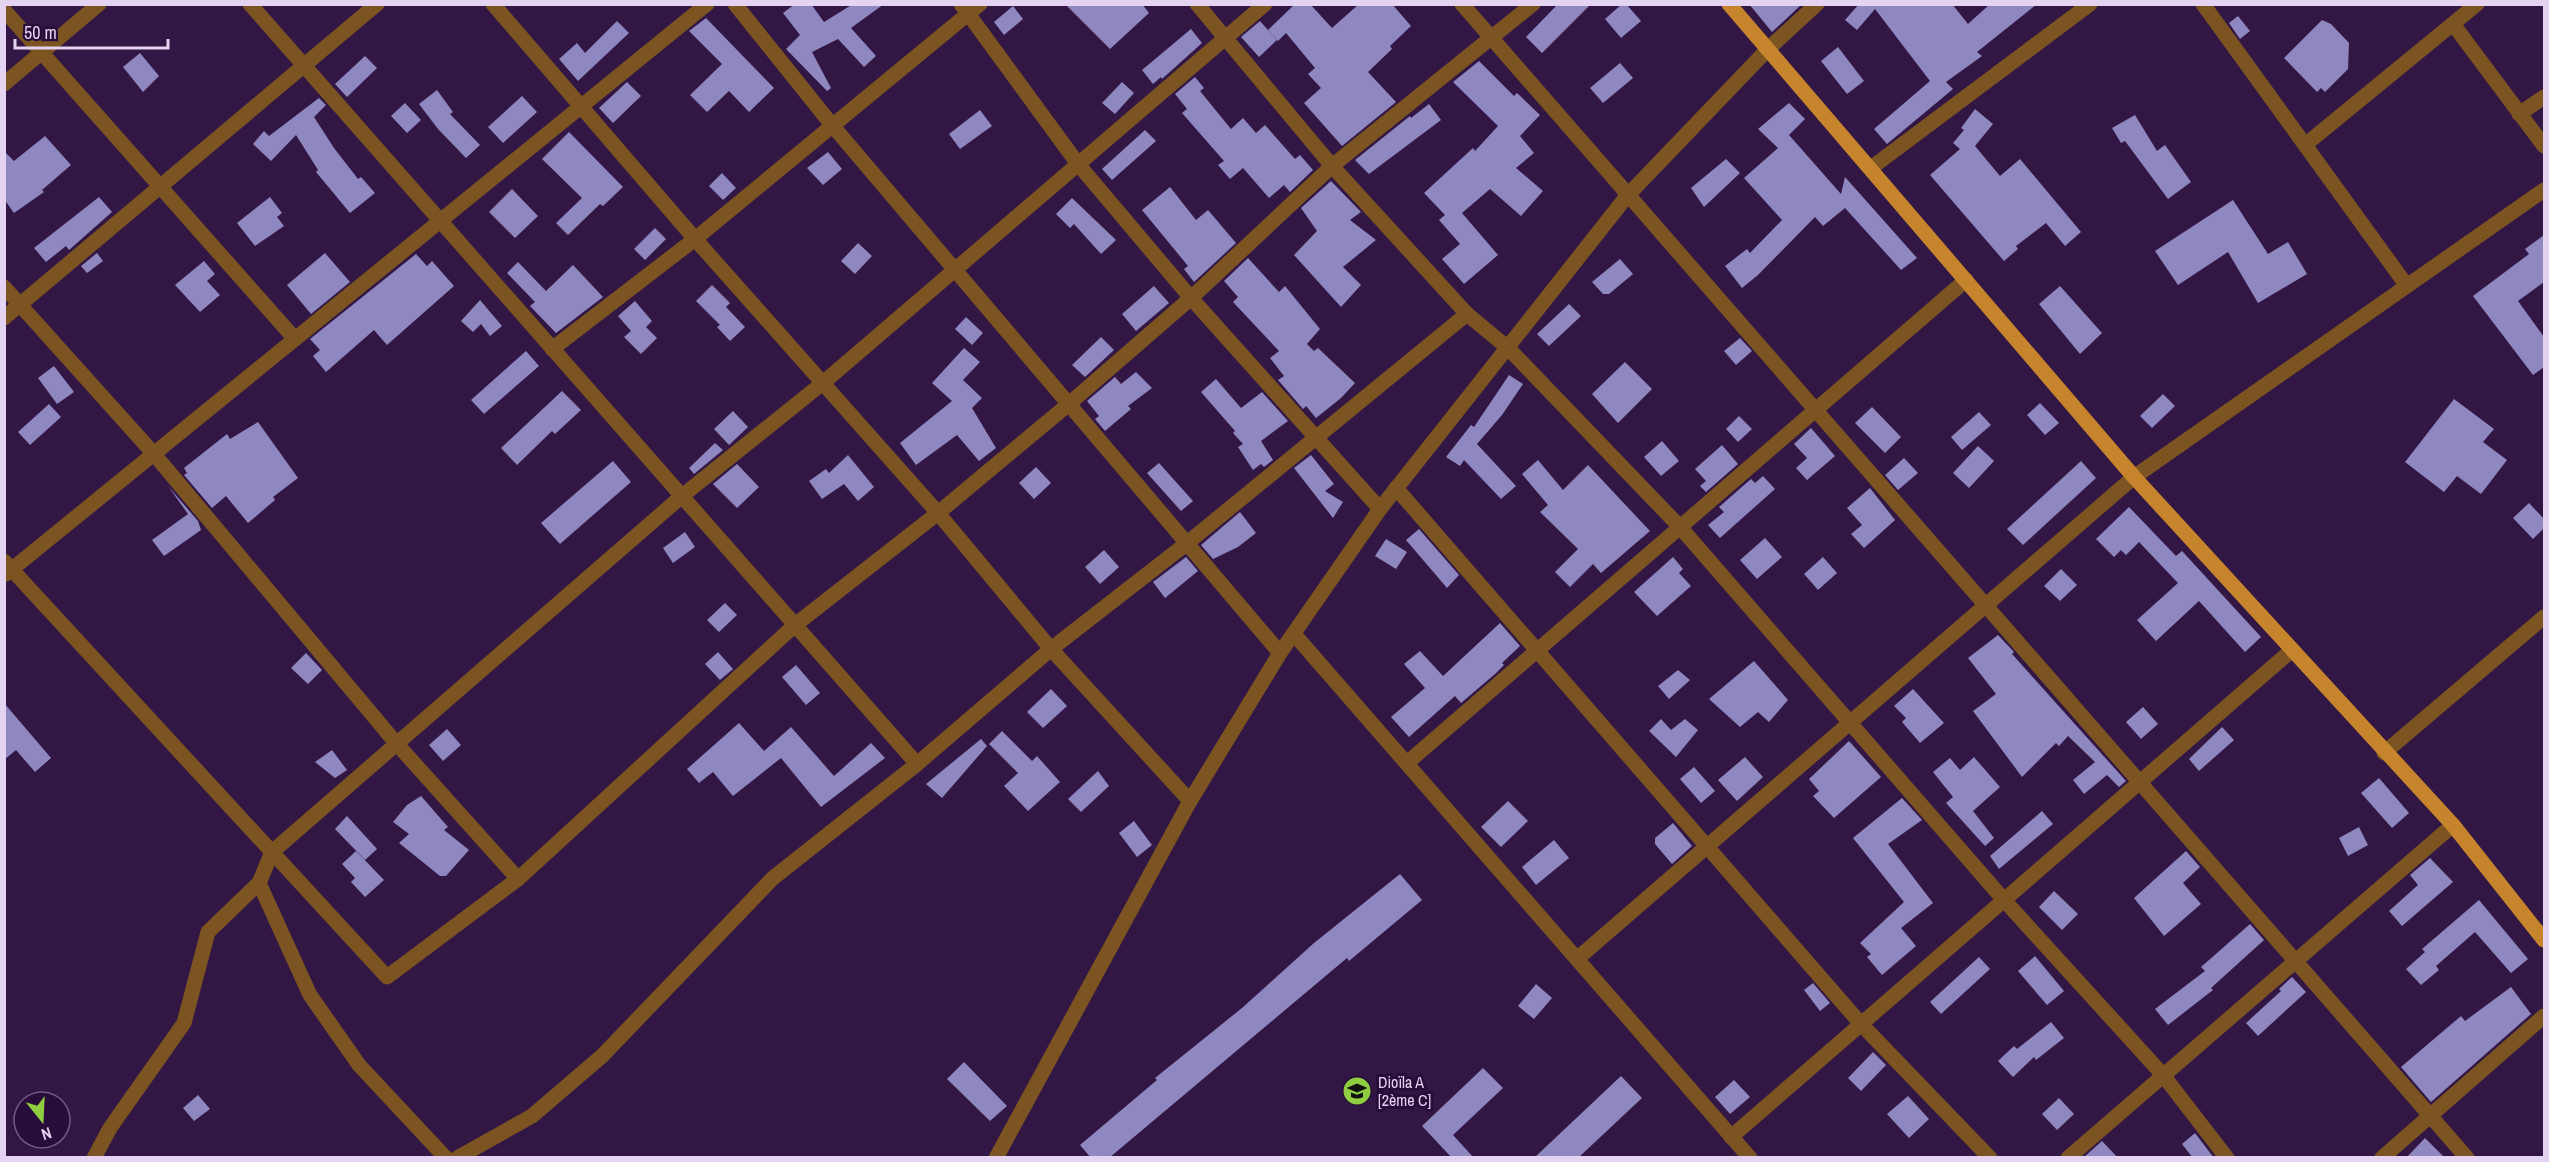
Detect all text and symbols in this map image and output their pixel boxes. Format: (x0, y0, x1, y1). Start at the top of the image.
scale bar (15, 12, 168, 50)
text: 50 m (24, 20, 57, 45)
place label: Dioïla A [2ème C] (1378, 1071, 1431, 1111)
school or university icon: Dioïla A [2ème C] (1341, 1075, 1373, 1107)
north arrow (12, 1090, 72, 1150)
text: N (39, 1122, 55, 1146)

